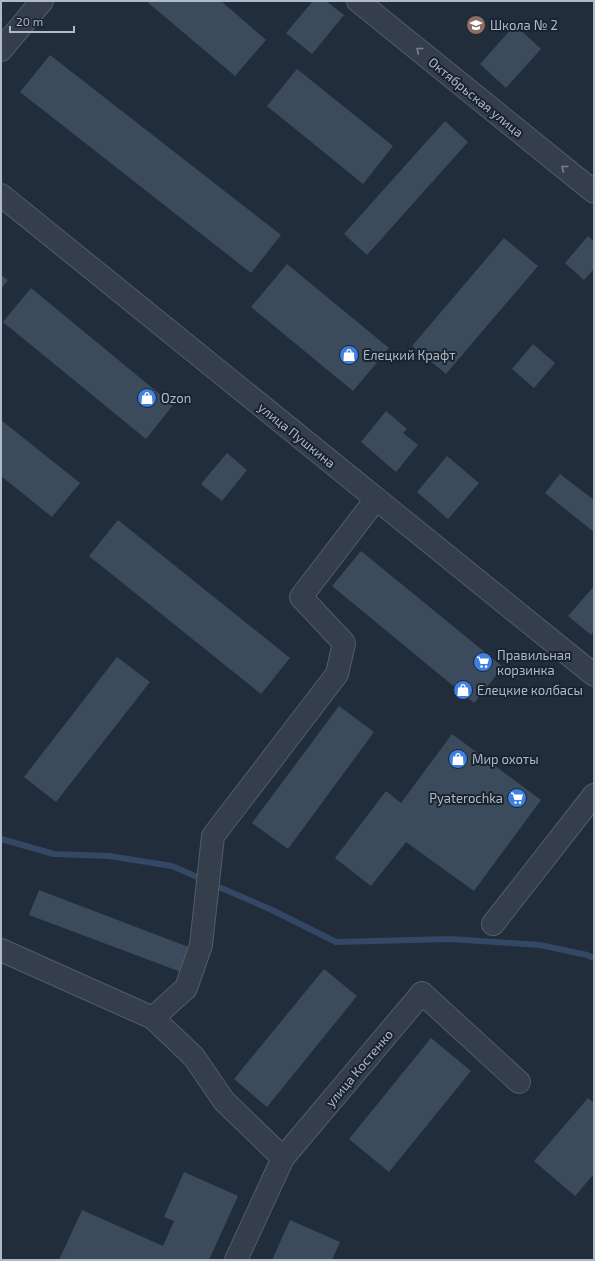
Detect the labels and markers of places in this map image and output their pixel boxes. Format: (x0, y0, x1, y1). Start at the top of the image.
school or university icon: Школа № 2 (465, 14, 487, 36)
place label: Школа № 2 (490, 17, 558, 33)
shop icon: Елецкий Крафт (338, 344, 360, 366)
place label: Елецкий Крафт (363, 347, 456, 363)
shop icon: Ozon (136, 387, 158, 409)
place label: Ozon (161, 390, 191, 406)
place label: Правильная корзинка (497, 647, 571, 678)
supermarket icon: Правильная корзинка (472, 651, 494, 673)
shop icon: Елецкие колбасы (452, 679, 474, 701)
place label: Елецкие колбасы (477, 682, 583, 698)
shop icon: Мир охоты (447, 748, 469, 770)
place label: Мир охоты (472, 751, 539, 767)
supermarket icon: Pyaterochka (506, 787, 528, 809)
place label: Pyaterochka (429, 790, 503, 806)

